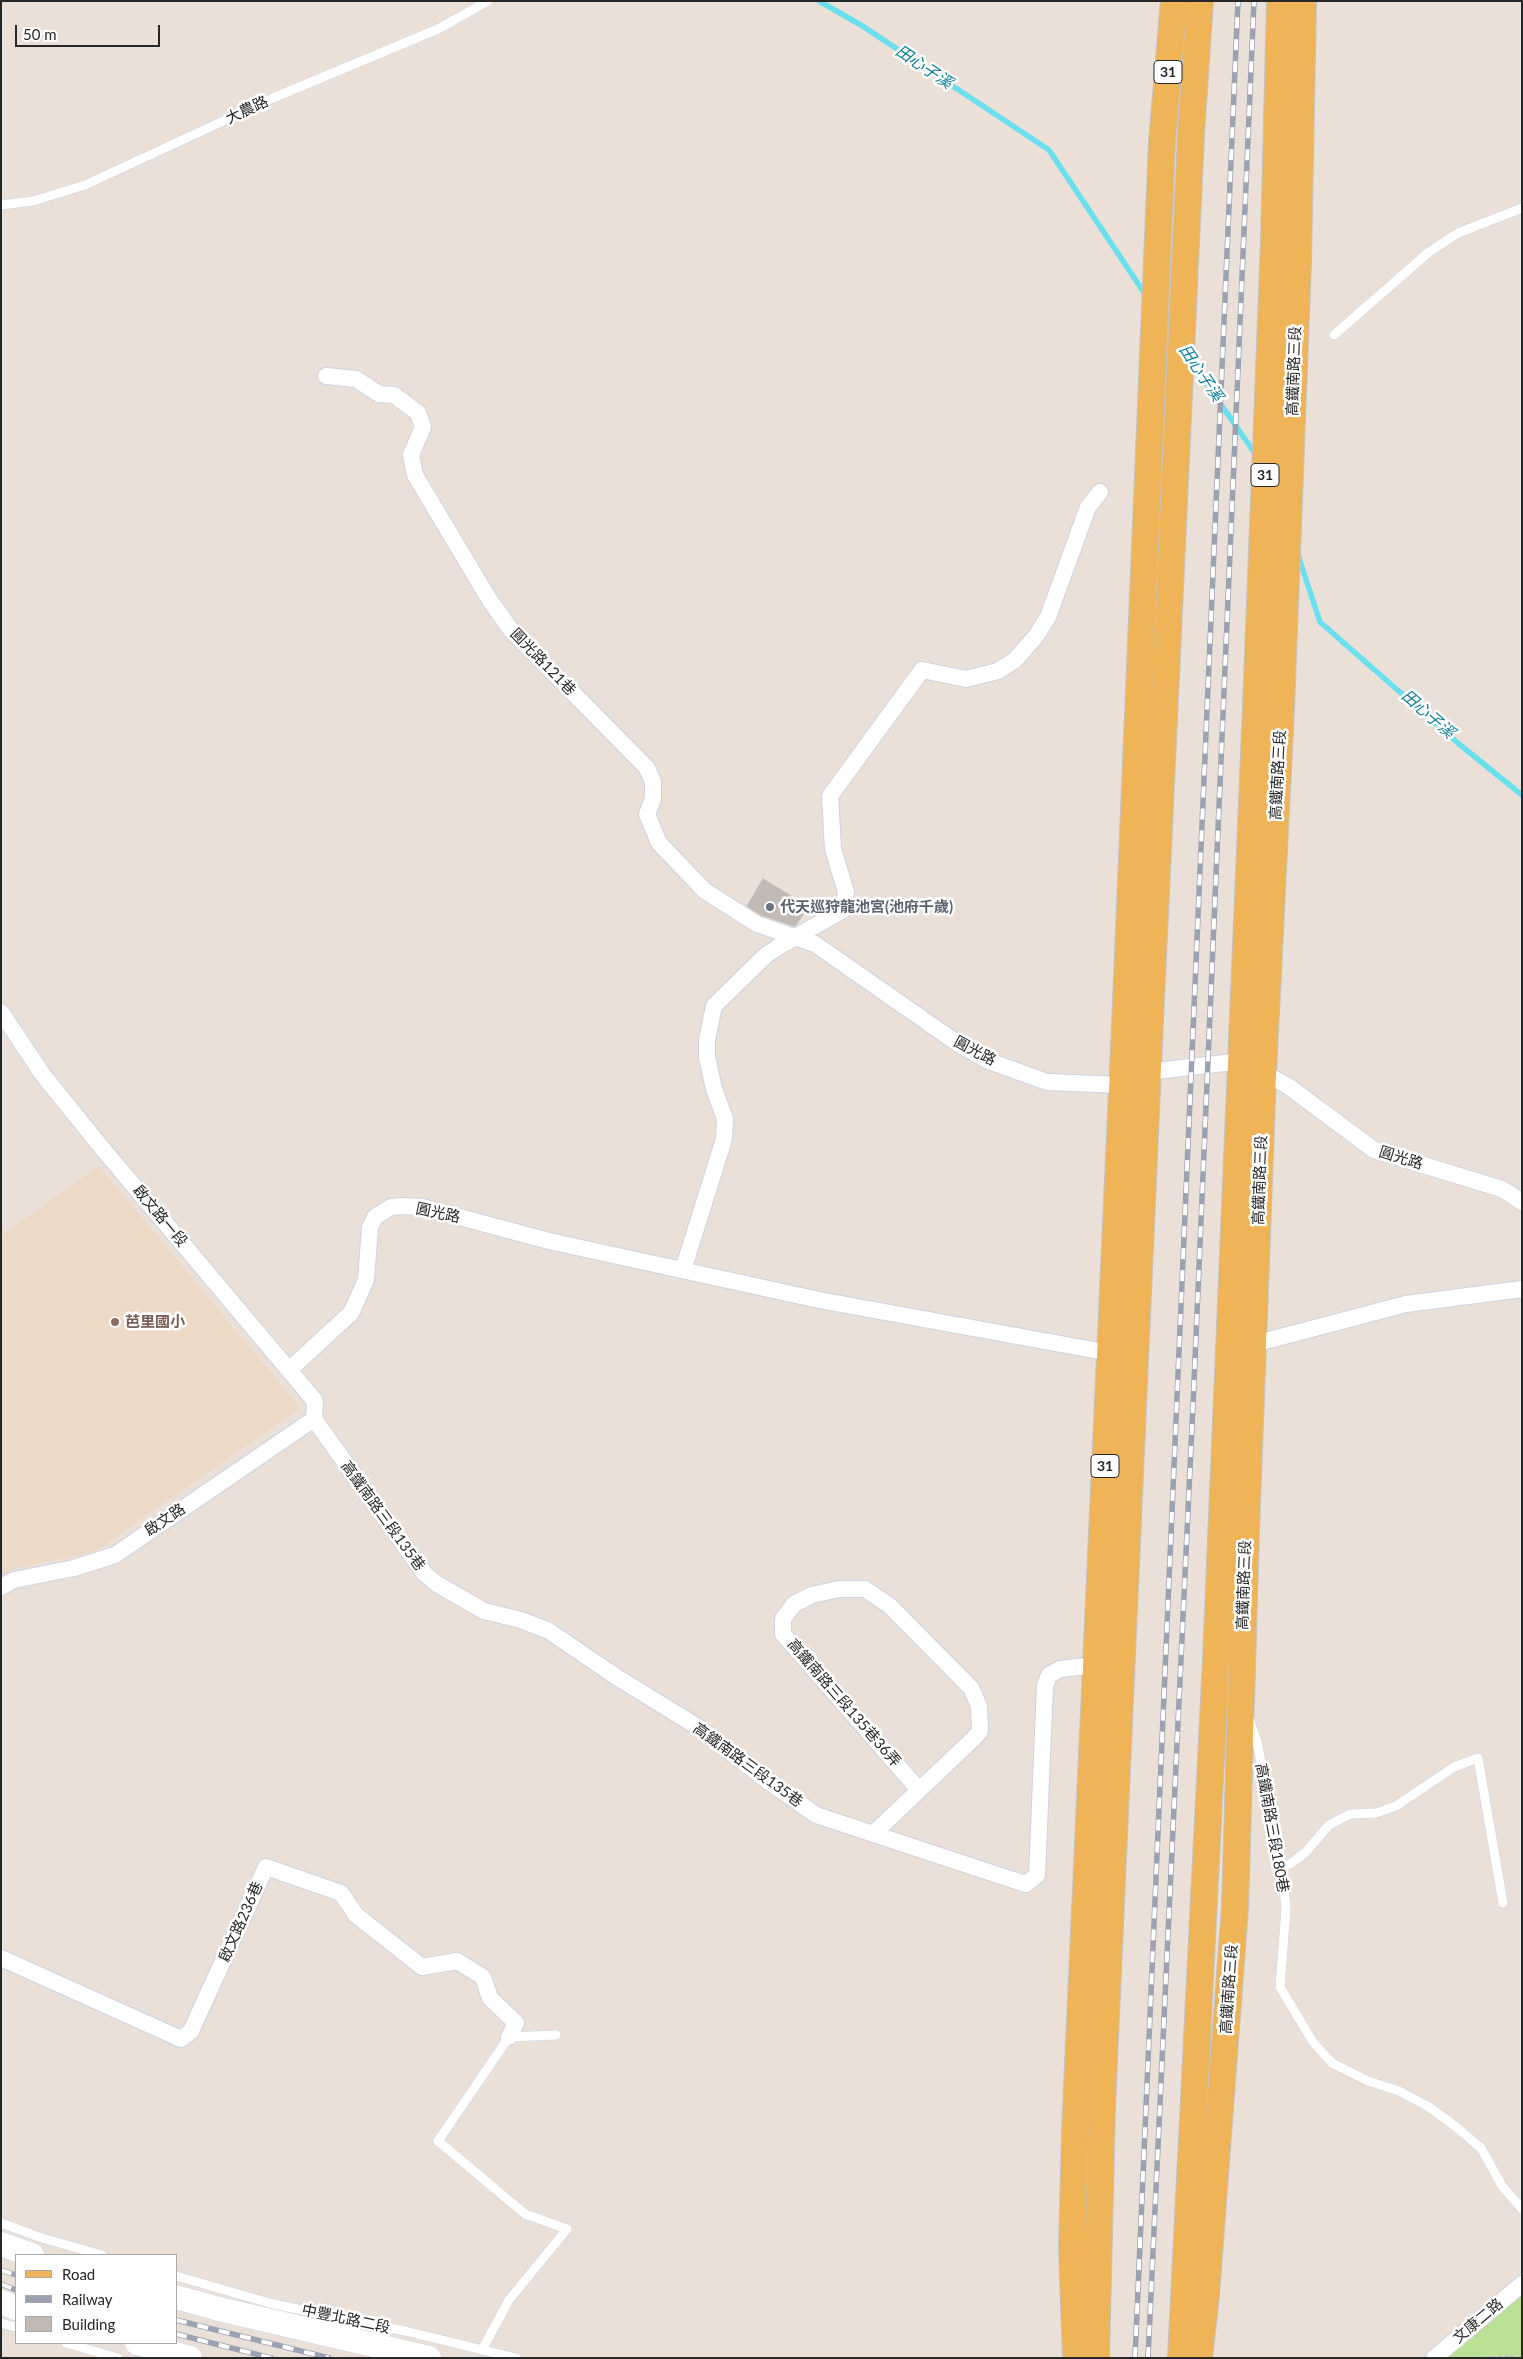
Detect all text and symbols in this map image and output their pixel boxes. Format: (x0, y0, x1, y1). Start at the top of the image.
scale bar (18, 15, 162, 47)
text: 50 m (23, 25, 57, 43)
water label: 田心子溪 (892, 41, 956, 93)
road number: 31 (1154, 61, 1182, 84)
street label: 大農路 (223, 92, 271, 128)
street label: 高鐵南路三段 (1283, 326, 1305, 416)
water label: 田心子溪 (1175, 341, 1227, 405)
road number: 31 (1251, 464, 1279, 486)
street label: 圓光路121巷 (507, 625, 579, 699)
water label: 田心子溪 (1398, 686, 1458, 742)
street label: 高鐵南路三段 (1267, 730, 1289, 820)
place label: 代天巡狩龍池宮(池府千歲) (780, 898, 953, 916)
marker: 代天巡狩龍池宮(池府千歲) (764, 901, 776, 913)
street label: 圓光路 (951, 1032, 999, 1070)
street label: 高鐵南路三段 (1249, 1135, 1271, 1225)
street label: 圓光路 (1377, 1143, 1425, 1173)
street label: 啟文路一段 (129, 1181, 191, 1251)
street label: 圓光路 (414, 1200, 462, 1226)
place label: 芭里國小 (125, 1313, 185, 1331)
marker: 芭里國小 (109, 1316, 121, 1328)
road number: 31 (1091, 1454, 1119, 1478)
street label: 高鐵南路三段135巷 (337, 1458, 429, 1574)
street label: 啟文路 (141, 1500, 189, 1540)
street label: 高鐵南路三段 (1233, 1540, 1255, 1630)
street label: 高鐵南路三段135巷36弄 (784, 1635, 904, 1771)
street label: 高鐵南路三段135巷 (690, 1719, 806, 1811)
street label: 高鐵南路三段180巷 (1252, 1762, 1292, 1894)
street label: 啟文路236巷 (215, 1879, 267, 1965)
street label: 高鐵南路三段 (1217, 1943, 1241, 2035)
legend (15, 2254, 178, 2344)
text: Road (62, 2265, 95, 2283)
text: Railway (62, 2290, 113, 2308)
street label: 文康二路 (1449, 2295, 1507, 2347)
street label: 中豐北路二段 (300, 2301, 392, 2337)
text: Building (62, 2315, 115, 2333)

